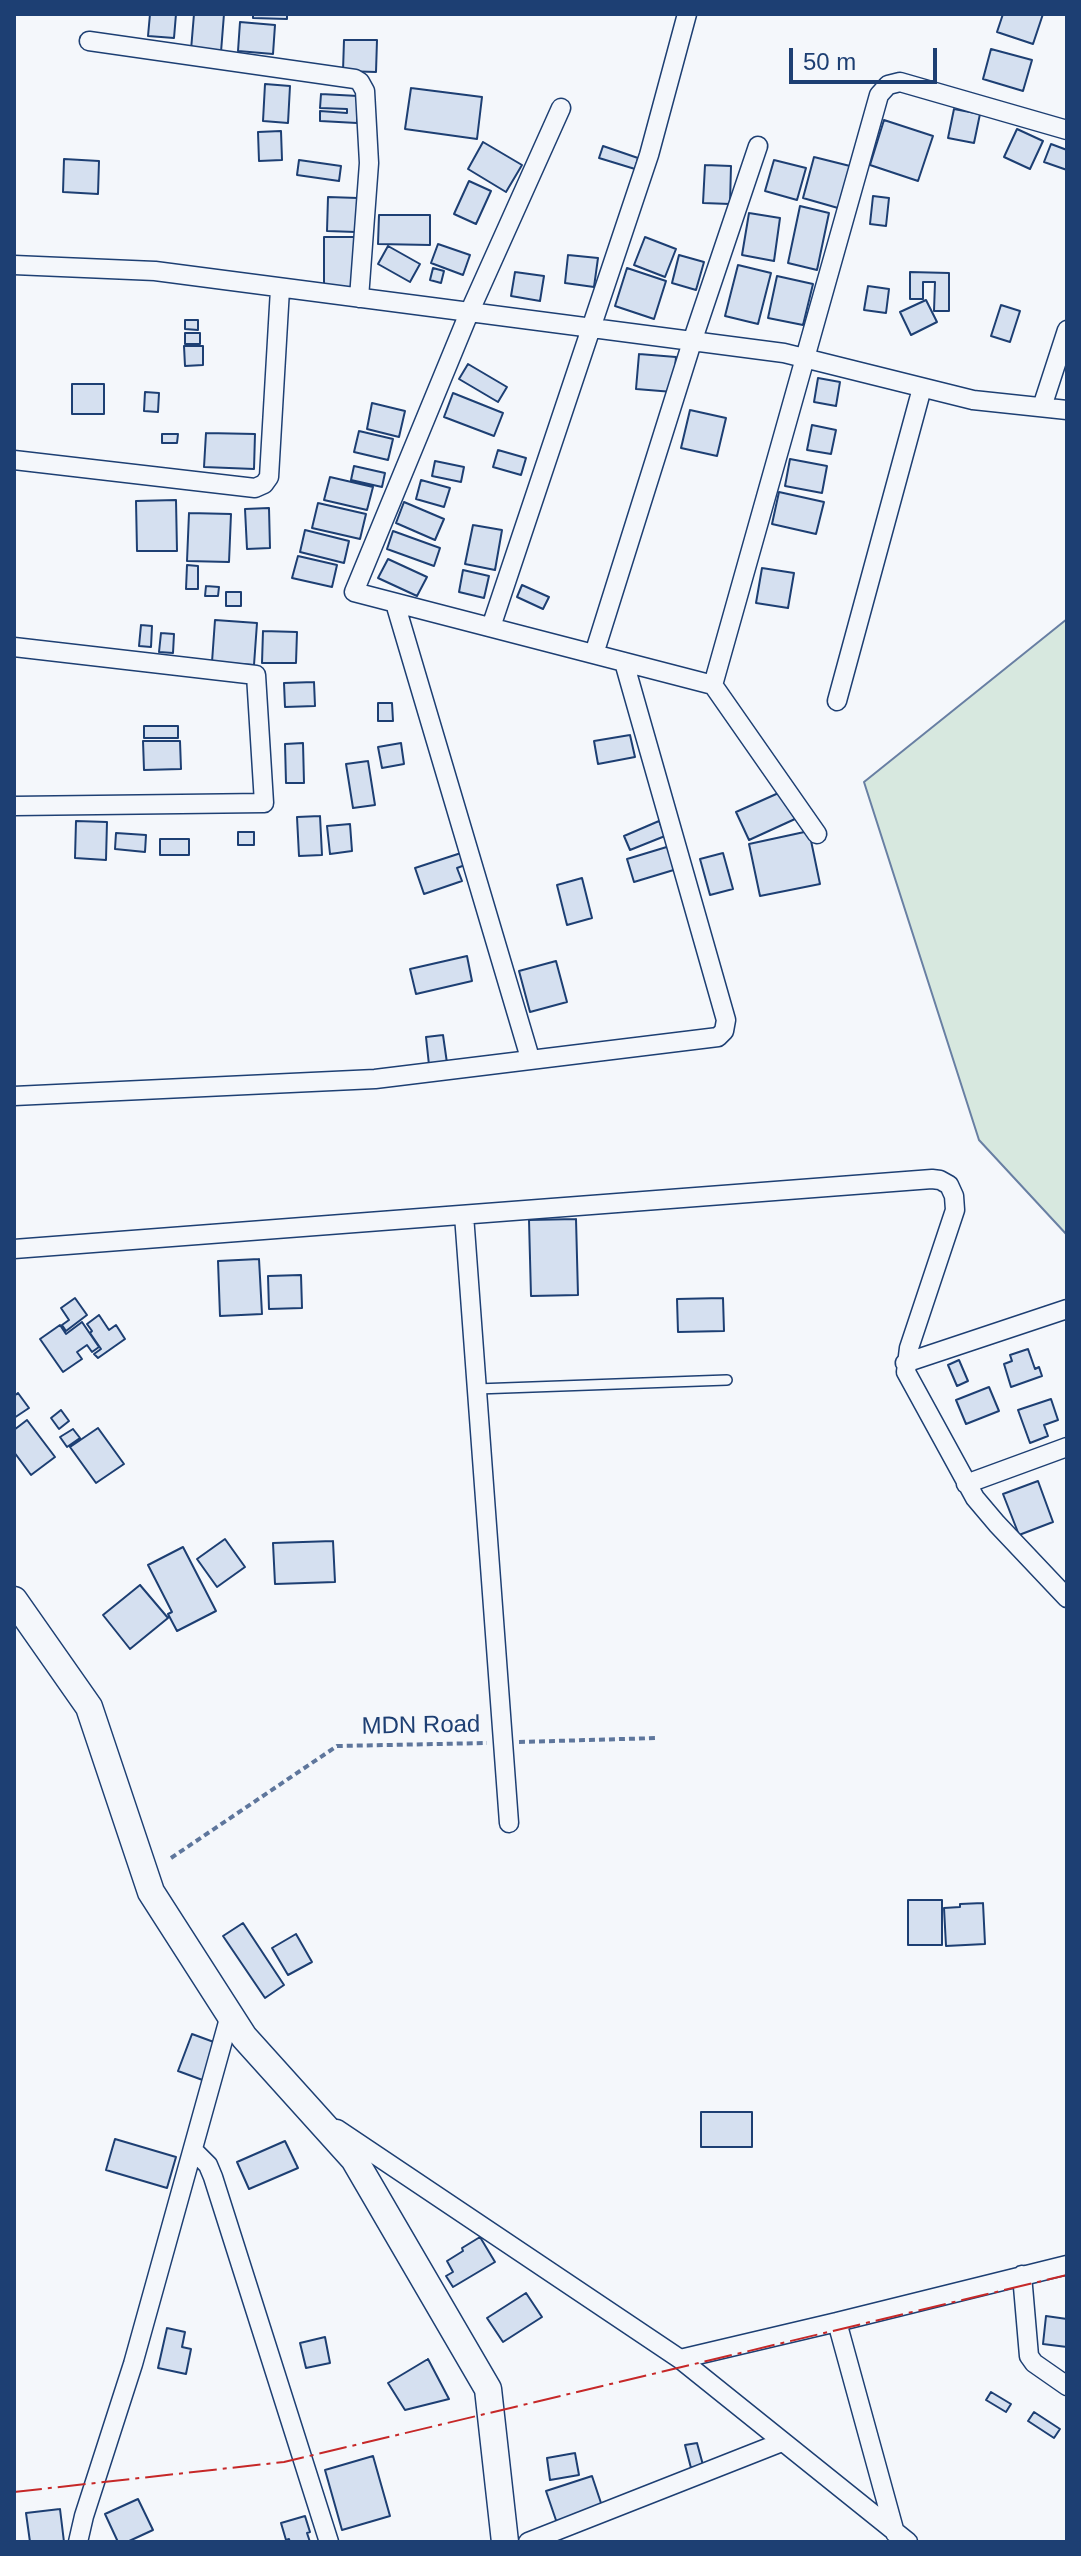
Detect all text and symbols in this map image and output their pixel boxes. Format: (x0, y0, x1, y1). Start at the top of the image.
scale bar (793, 32, 941, 82)
text: 50 m (803, 48, 856, 75)
street label: MDN Road (361, 1711, 481, 1741)

